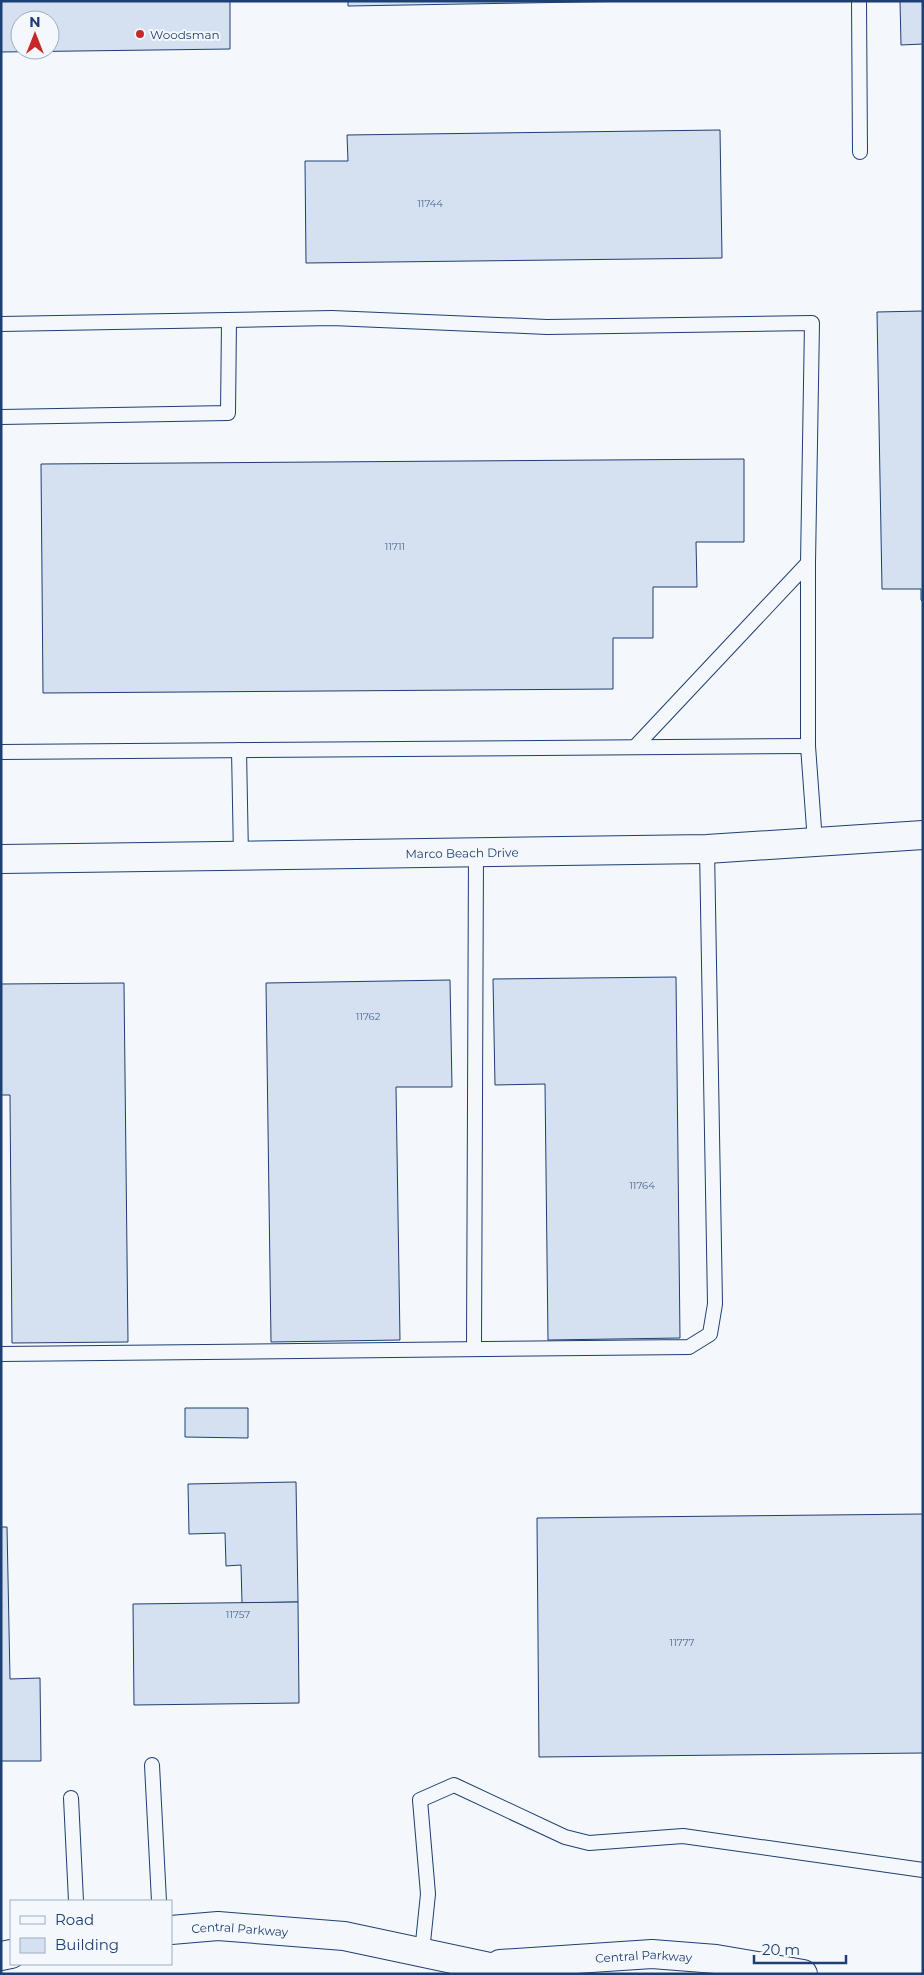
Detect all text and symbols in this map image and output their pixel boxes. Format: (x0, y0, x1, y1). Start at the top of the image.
north arrow (10, 10, 60, 60)
text: N (29, 13, 41, 31)
place label: Woodsman (150, 27, 220, 42)
marker: Woodsman (134, 28, 146, 40)
house number: 11744 (417, 197, 443, 210)
house number: 11711 (385, 540, 405, 553)
street label: Marco Beach Drive (405, 844, 519, 861)
house number: 11762 (356, 1010, 381, 1023)
house number: 11764 (629, 1179, 655, 1192)
house number: 11757 (226, 1608, 250, 1621)
house number: 11777 (670, 1636, 695, 1649)
legend (10, 1900, 172, 1965)
text: Road (55, 1910, 94, 1929)
street label: Central Parkway (191, 1918, 289, 1939)
scale bar (754, 1932, 846, 1964)
text: Building (55, 1935, 119, 1954)
text: 20 m (762, 1940, 800, 1959)
street label: Central Parkway (595, 1946, 693, 1965)

